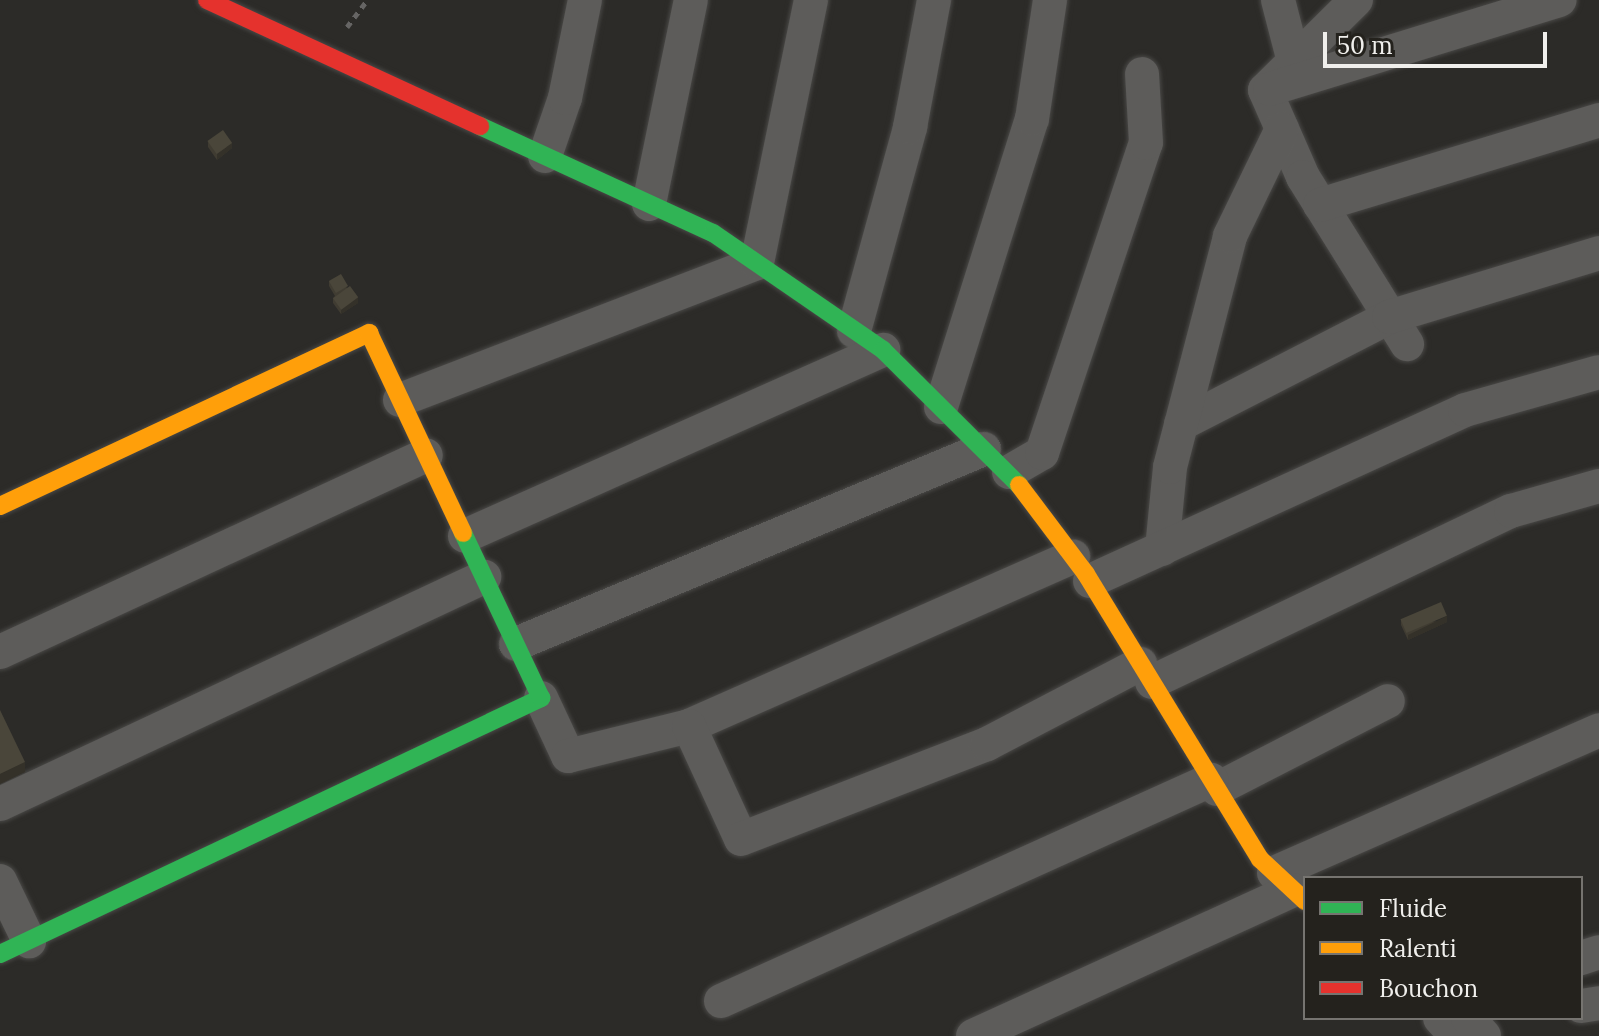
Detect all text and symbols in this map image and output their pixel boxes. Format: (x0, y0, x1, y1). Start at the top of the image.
scale bar (1327, 16, 1551, 66)
text: 50 m (1337, 30, 1393, 61)
legend (1303, 876, 1583, 1020)
text: Fluide (1379, 893, 1447, 924)
text: Ralenti (1379, 933, 1456, 964)
text: Bouchon (1379, 973, 1478, 1004)

